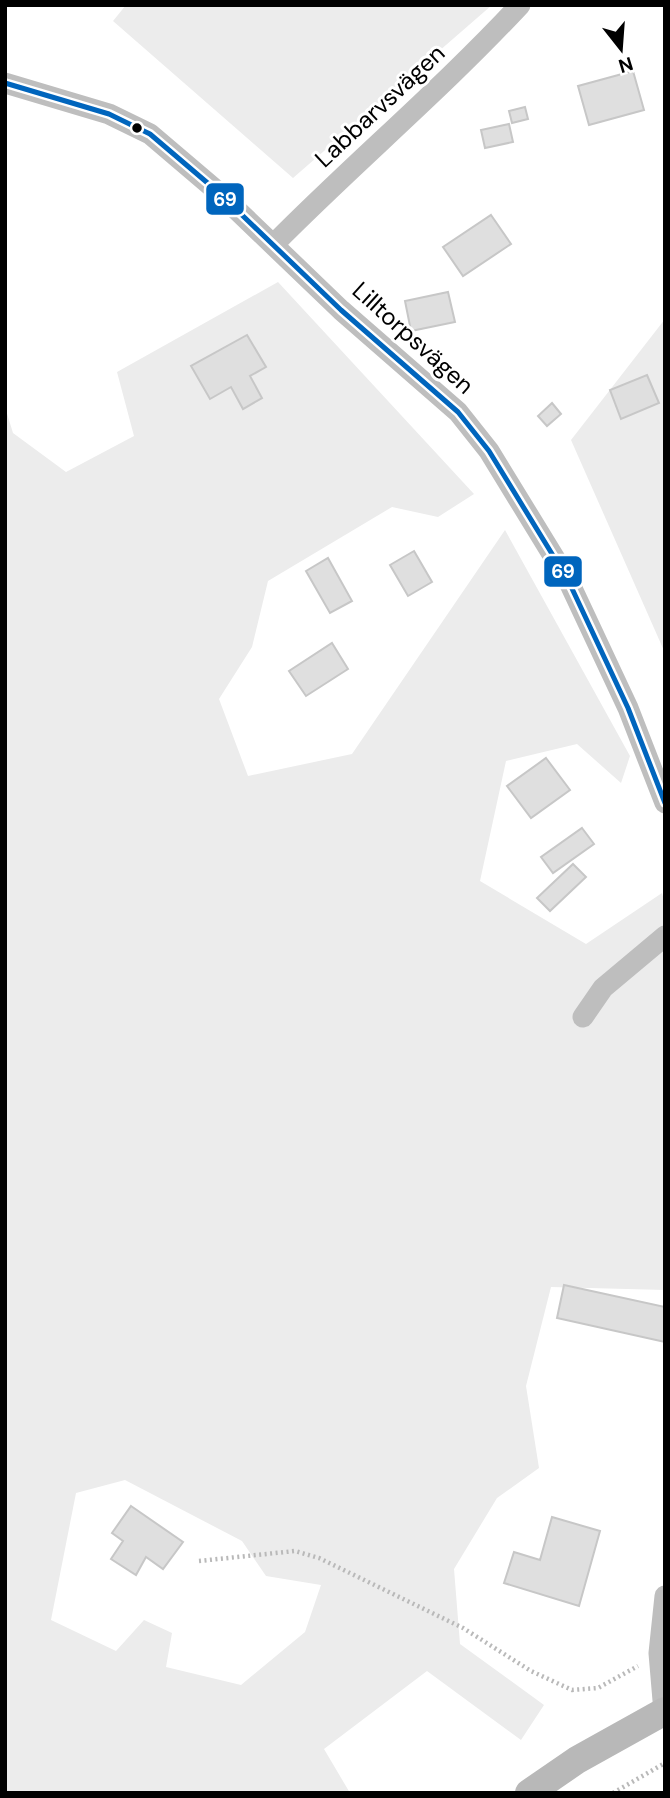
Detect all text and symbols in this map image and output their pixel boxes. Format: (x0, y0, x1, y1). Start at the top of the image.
north arrow (586, 14, 656, 84)
street label: Labbarvsvägen (308, 38, 451, 174)
text: N (616, 51, 636, 79)
unlabelled marker (130, 121, 144, 135)
line badge: 69 (205, 182, 245, 216)
text: 69 (213, 187, 237, 212)
street label: Lilltorpsvägen (346, 275, 481, 400)
line badge: 69 (543, 555, 583, 588)
text: 69 (551, 559, 575, 584)

